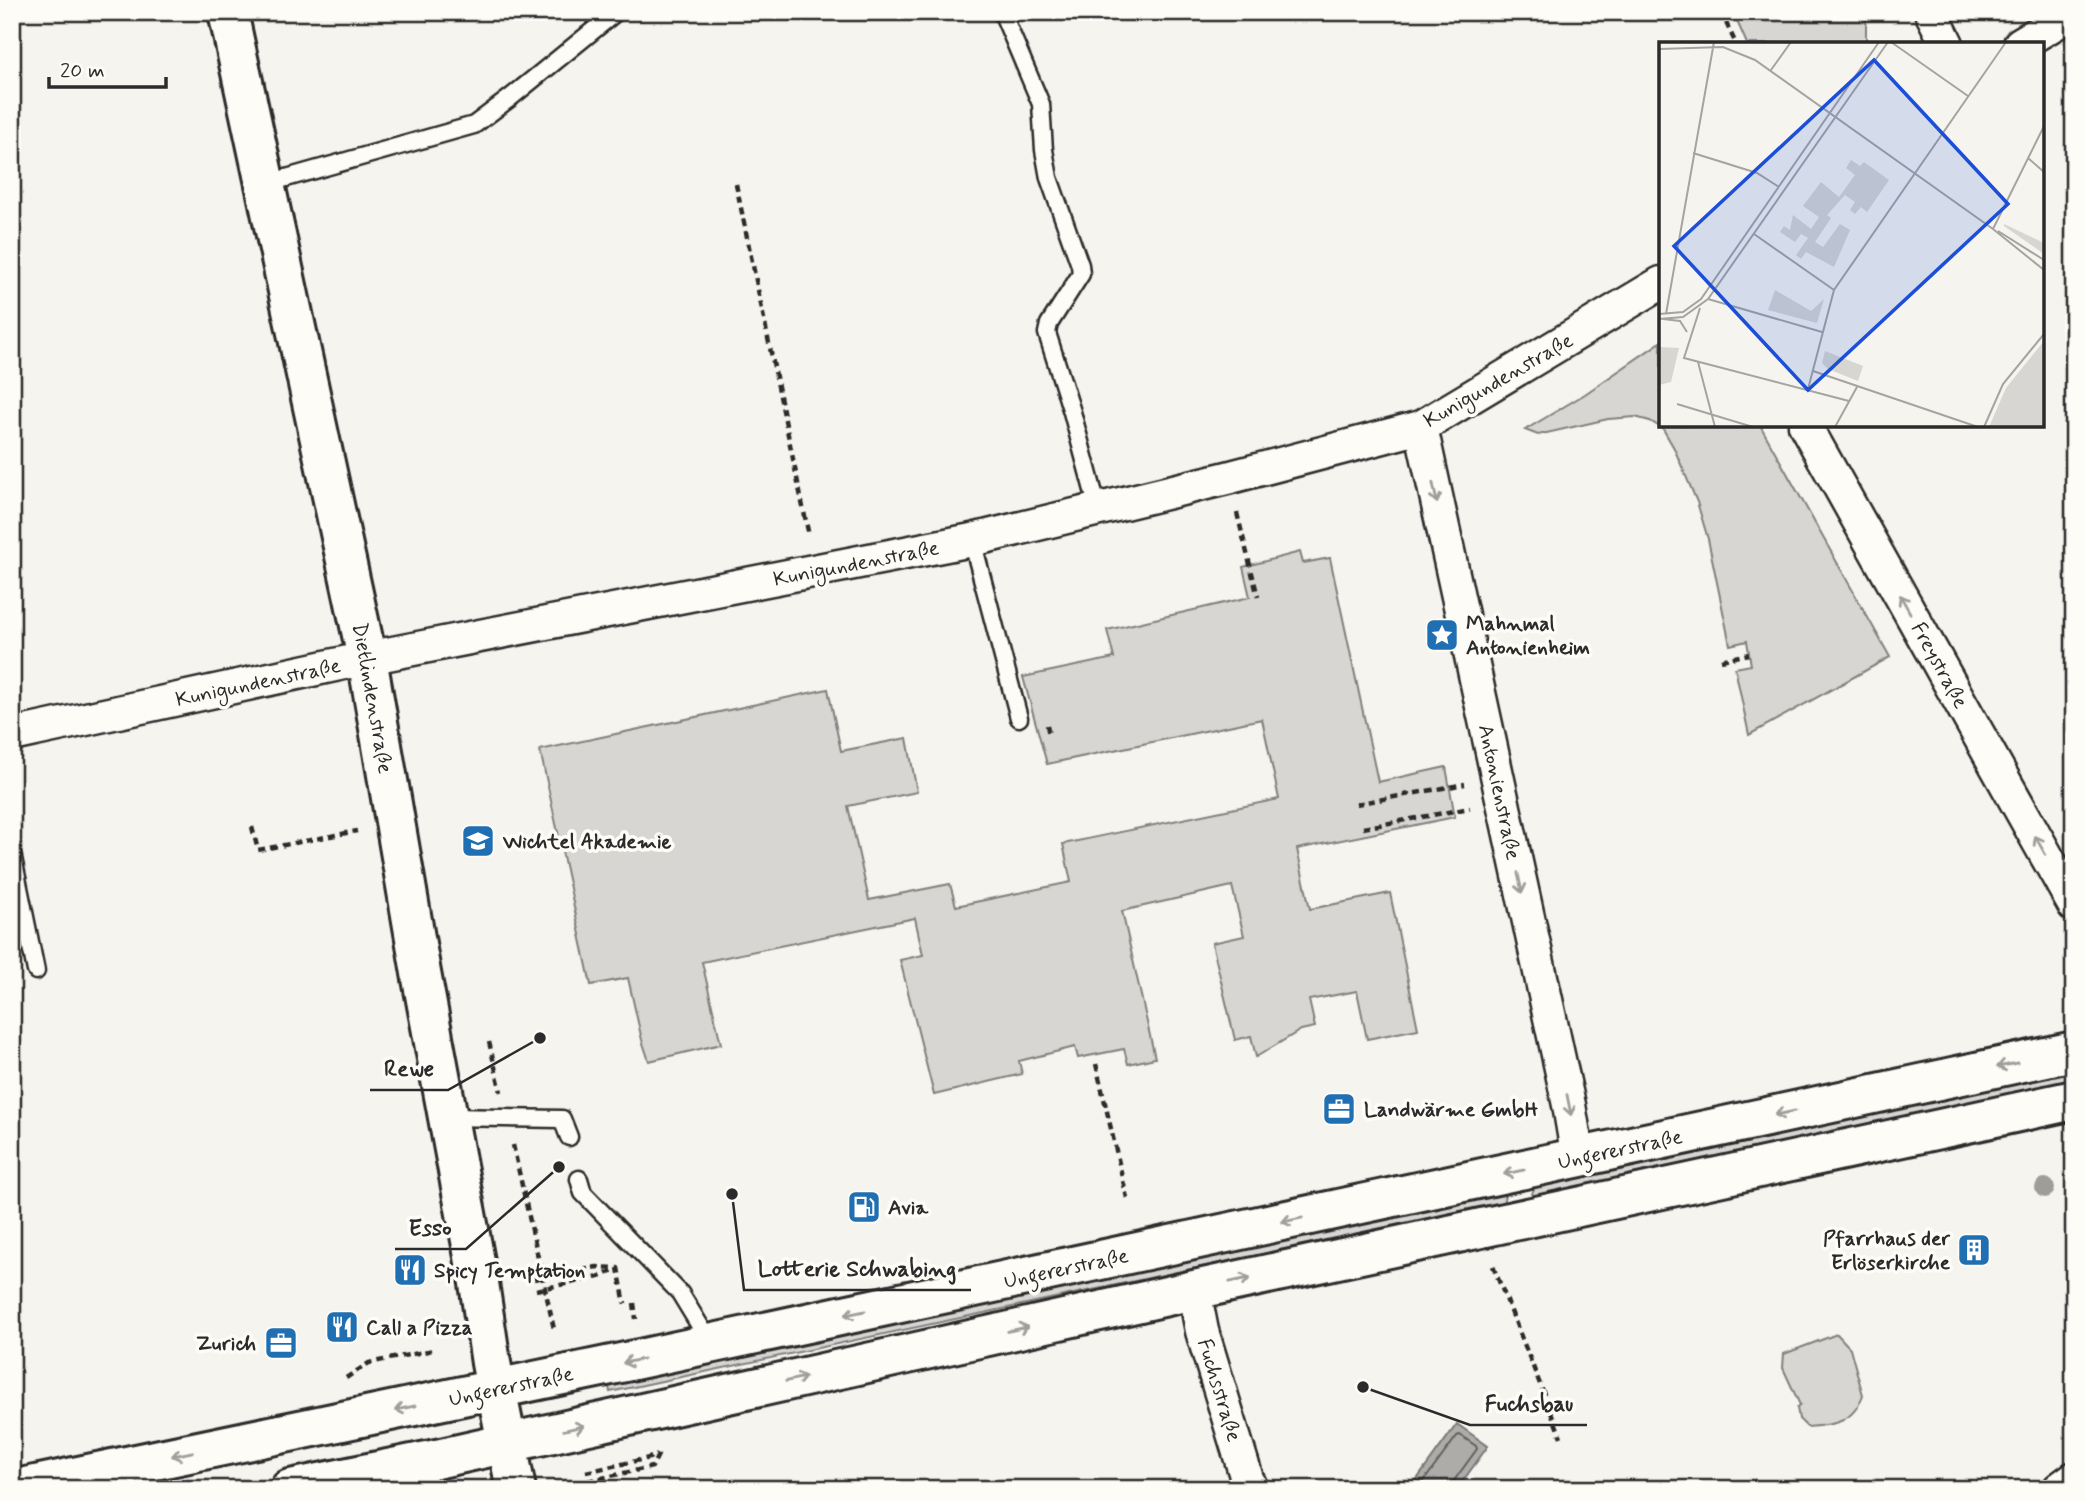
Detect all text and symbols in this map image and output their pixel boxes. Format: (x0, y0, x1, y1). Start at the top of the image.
inset map (1659, 42, 2044, 427)
scale bar (49, 46, 166, 90)
text: 20 m (60, 57, 105, 85)
street label: Kunigundenstraße (1419, 327, 1579, 436)
one-way arrow (1428, 481, 1442, 504)
street label: Kunigundenstraße (771, 534, 942, 595)
one-way arrow (1898, 594, 1912, 614)
place label: Mahnmal Antonienheim (1466, 610, 1590, 662)
place icon: Mahnmal Antonienheim (1423, 616, 1461, 654)
street label: Freystraße (1904, 617, 1974, 714)
street label: Dietlindenstraße (345, 621, 399, 776)
street label: Kunigundenstraße (173, 652, 344, 715)
street label: Antonienstraße (1471, 722, 1527, 863)
school or university icon: Wichtel Akademie (459, 822, 497, 860)
place label: Wichtel Akademie (502, 828, 672, 856)
one-way arrow (2033, 835, 2046, 856)
one-way arrow (1514, 871, 1527, 894)
callout: Rewe (370, 1046, 448, 1090)
text: Rewe (384, 1055, 434, 1085)
one-way arrow (1996, 1059, 2019, 1073)
office icon: Landwärme GmbH (1320, 1090, 1358, 1128)
one-way arrow (1562, 1093, 1576, 1116)
place label: Landwärme GmbH (1364, 1096, 1538, 1124)
one-way arrow (1774, 1107, 1797, 1121)
street label: Ungererstraße (1555, 1123, 1686, 1179)
one-way arrow (1503, 1165, 1526, 1179)
fuel station icon: Avia (845, 1188, 883, 1226)
place label: Avia (888, 1194, 930, 1222)
callout: Esso (395, 1205, 466, 1249)
one-way arrow (1281, 1213, 1304, 1227)
text: Esso (408, 1214, 452, 1244)
place label: Pfarrhaus der Erlöserkirche (1823, 1225, 1951, 1277)
building icon: Pfarrhaus der Erlöserkirche (1955, 1231, 1993, 1269)
street label: Ungererstraße (1001, 1242, 1132, 1298)
callout: Lotterie Schwabing (744, 1246, 971, 1290)
restaurant icon: Spicy Temptation (391, 1251, 429, 1289)
text: Lotterie Schwabing (758, 1255, 956, 1285)
place label: Spicy Temptation (434, 1257, 585, 1285)
one-way arrow (1228, 1273, 1251, 1287)
one-way arrow (844, 1307, 867, 1320)
restaurant icon: Call a Pizza (323, 1308, 361, 1346)
place label: Call a Pizza (366, 1314, 473, 1342)
one-way arrow (1006, 1322, 1029, 1336)
office icon: Zurich (262, 1324, 300, 1362)
place label: Zurich (196, 1330, 256, 1358)
street label: Fuchsstraße (1190, 1335, 1248, 1445)
one-way arrow (622, 1354, 645, 1368)
street label: Ungererstraße (446, 1360, 577, 1416)
one-way arrow (784, 1371, 807, 1385)
callout: Fuchsbau (1470, 1381, 1587, 1425)
text: Fuchsbau (1485, 1390, 1573, 1420)
one-way arrow (394, 1401, 417, 1415)
one-way arrow (562, 1421, 585, 1435)
one-way arrow (171, 1448, 194, 1462)

